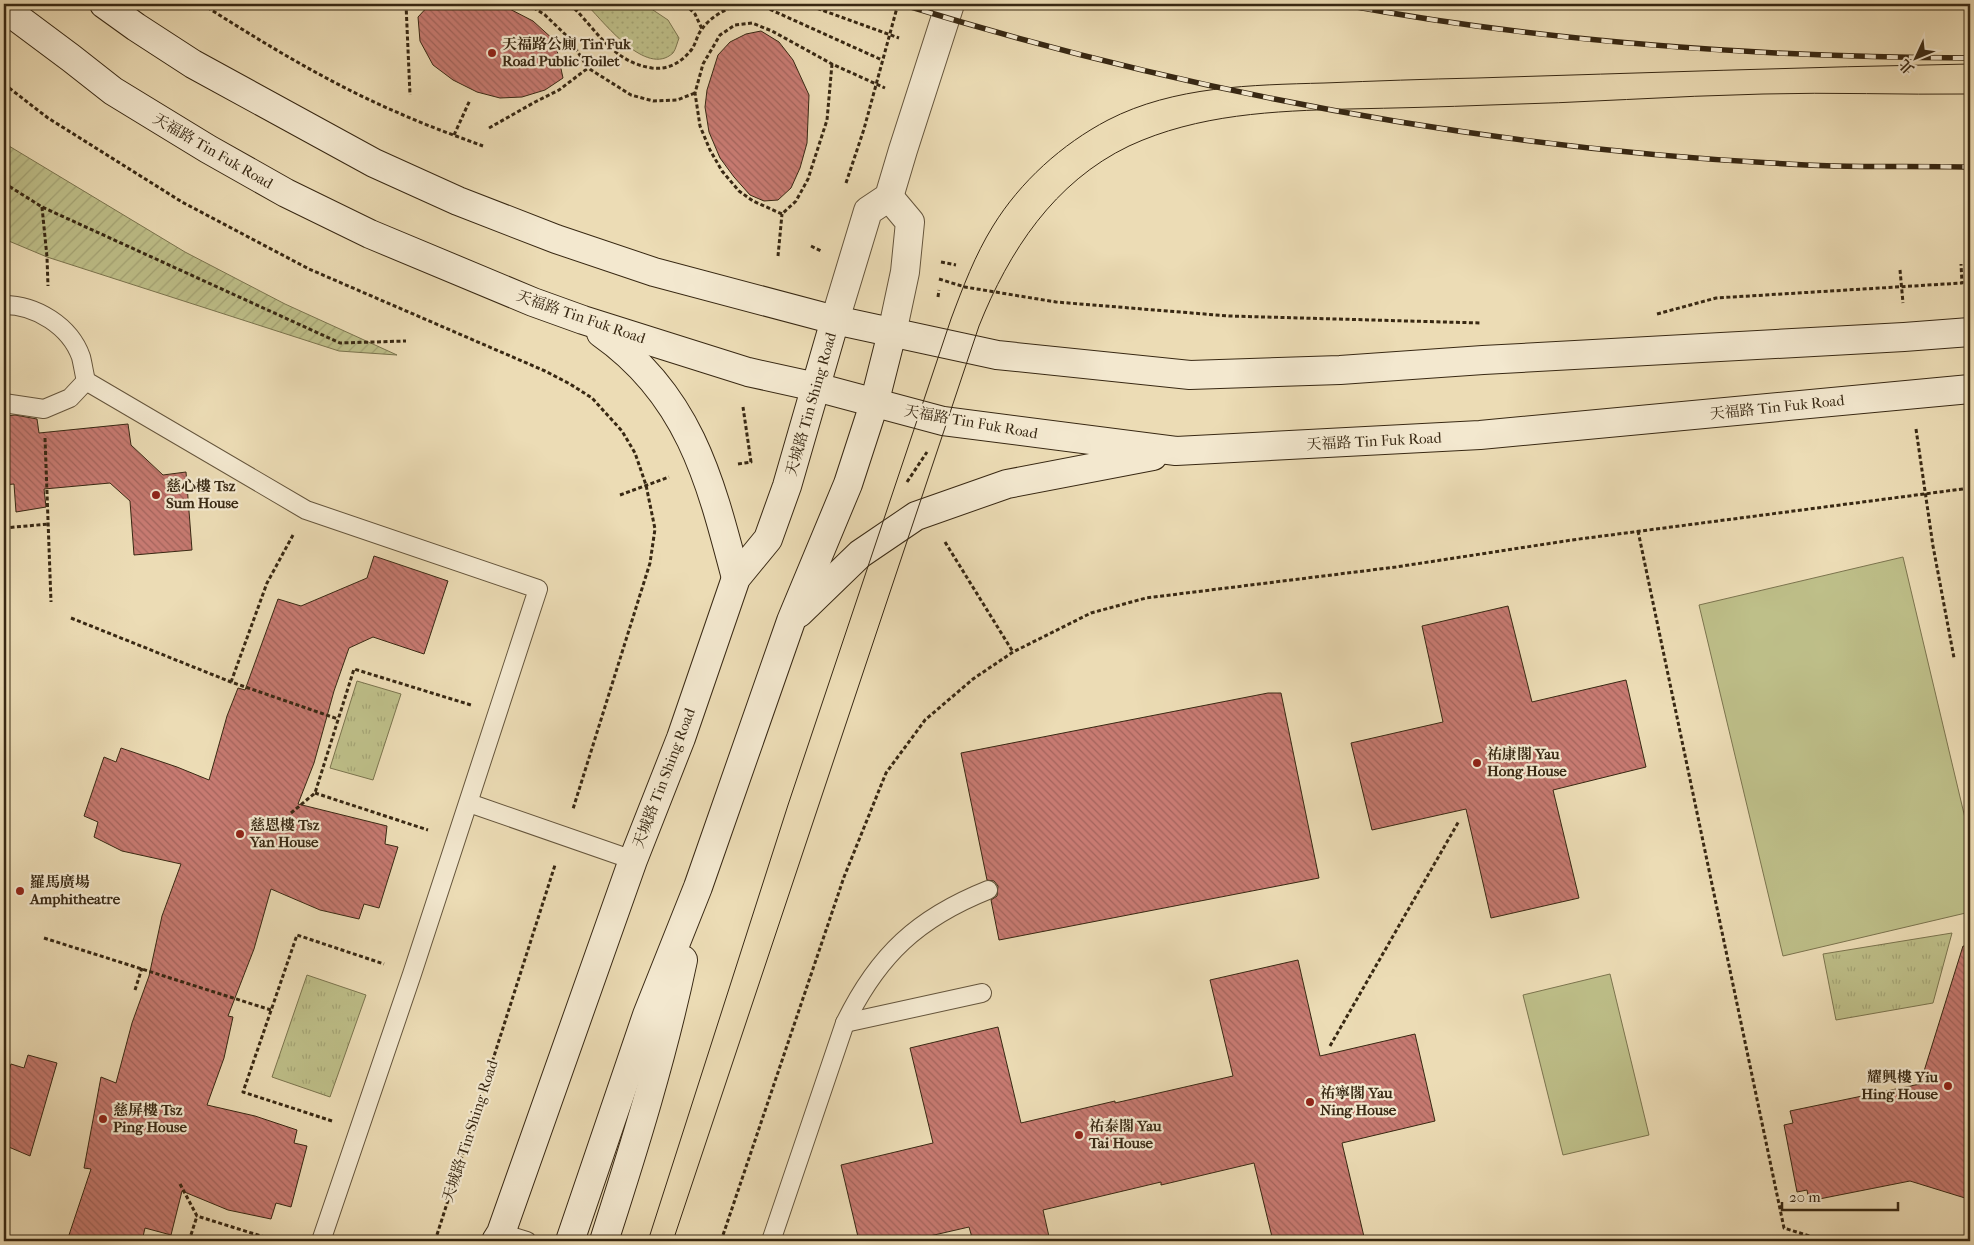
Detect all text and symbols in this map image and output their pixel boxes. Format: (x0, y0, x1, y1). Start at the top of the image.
north arrow (1892, 32, 1942, 82)
place label: 天福路公廁 Tin Fuk Road Public Toilet (502, 35, 632, 70)
marker: 天福路公廁 Tin Fuk Road Public Toilet (486, 47, 498, 59)
text: 北 (1896, 56, 1918, 78)
street label: 天福路 Tin Fuk Road (150, 109, 277, 193)
street label: 天福路 Tin Fuk Road (514, 286, 649, 348)
street label: 天城路 Tin Shing Road (782, 329, 840, 478)
street label: 天福路 Tin Fuk Road (1709, 391, 1846, 423)
street label: 天福路 Tin Fuk Road (903, 401, 1040, 443)
street label: 天福路 Tin Fuk Road (1306, 428, 1443, 454)
place label: 慈心樓 Tsz Sum House (166, 477, 239, 512)
marker: 慈心樓 Tsz Sum House (150, 489, 162, 501)
street label: 天城路 Tin Shing Road (629, 705, 699, 850)
place label: 祐康閣 Yau Hong House (1487, 745, 1567, 780)
marker: 祐康閣 Yau Hong House (1471, 757, 1483, 769)
place label: 慈恩樓 Tsz Yan House (249, 816, 320, 851)
marker: 慈恩樓 Tsz Yan House (234, 828, 246, 840)
place label: 羅馬廣場 Amphitheatre (29, 873, 121, 908)
marker: 羅馬廣場 Amphitheatre (14, 885, 26, 897)
street label: 天城路 Tin Shing Road (439, 1057, 502, 1204)
place label: 耀興樓 Yiu Hing House (1861, 1068, 1939, 1103)
marker: 耀興樓 Yiu Hing House (1942, 1080, 1954, 1092)
place label: 祐寧閣 Yau Ning House (1320, 1084, 1397, 1119)
marker: 祐寧閣 Yau Ning House (1304, 1096, 1316, 1108)
place label: 慈屏樓 Tsz Ping House (113, 1101, 188, 1136)
marker: 慈屏樓 Tsz Ping House (97, 1113, 109, 1125)
place label: 祐泰閣 Yau Tai House (1088, 1117, 1162, 1152)
marker: 祐泰閣 Yau Tai House (1073, 1129, 1085, 1141)
scale bar (1782, 1180, 1898, 1212)
text: 20 m (1789, 1188, 1821, 1206)

